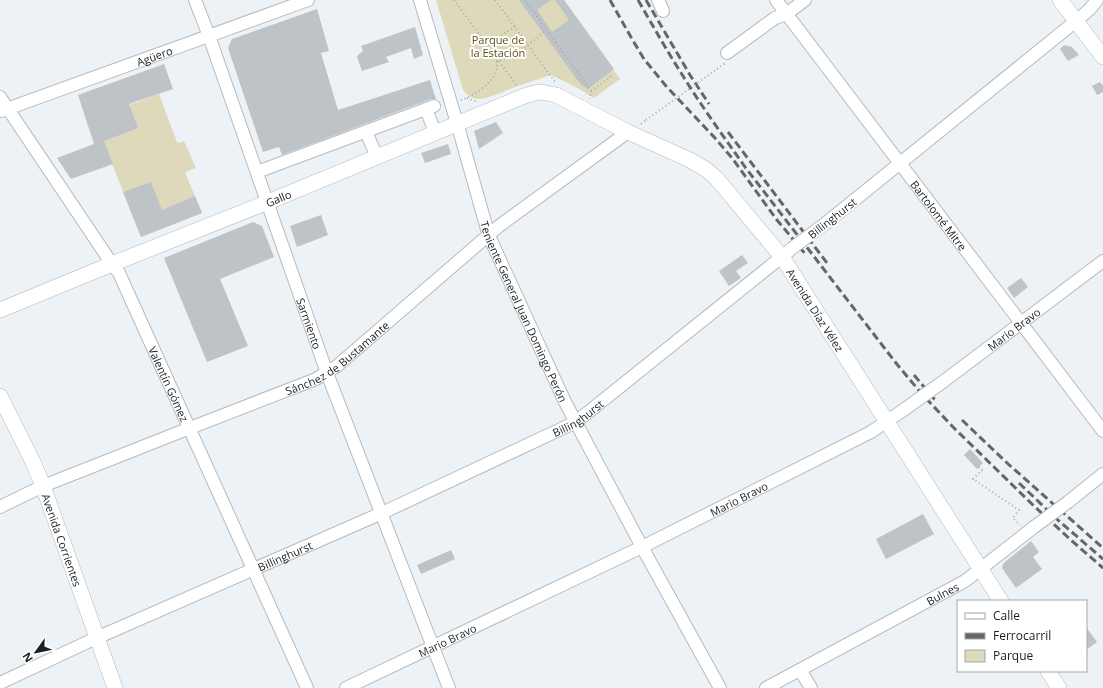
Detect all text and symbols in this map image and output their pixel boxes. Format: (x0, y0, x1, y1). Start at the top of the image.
park label: Parque de la Estación (471, 32, 525, 60)
street label: Agüero (134, 42, 175, 69)
street label: Bartolomé Mitre (908, 177, 971, 253)
street label: Gallo (263, 186, 294, 210)
street label: Billinghurst (804, 194, 860, 242)
street label: Teniente General Juan Domingo Perón (478, 219, 571, 404)
street label: Avenida Díaz Vélez (784, 265, 848, 354)
street label: Sarmiento (294, 296, 326, 351)
street label: Mario Bravo (984, 304, 1043, 353)
street label: Sánchez de Bustamante (283, 317, 392, 398)
street label: Valentín Gómez (146, 344, 193, 424)
street label: Billinghurst (550, 396, 606, 440)
street label: Mario Bravo (707, 478, 770, 519)
street label: Avenida Corrientes (39, 491, 86, 588)
street label: Billinghurst (255, 537, 314, 574)
street label: Bulnes (923, 578, 961, 608)
legend (957, 600, 1087, 672)
text: Calle (993, 607, 1020, 624)
street label: Mario Bravo (416, 619, 479, 660)
text: Ferrocarril (993, 627, 1051, 644)
north arrow (16, 632, 56, 672)
text: Parque (993, 647, 1033, 664)
text: N (18, 650, 36, 666)

